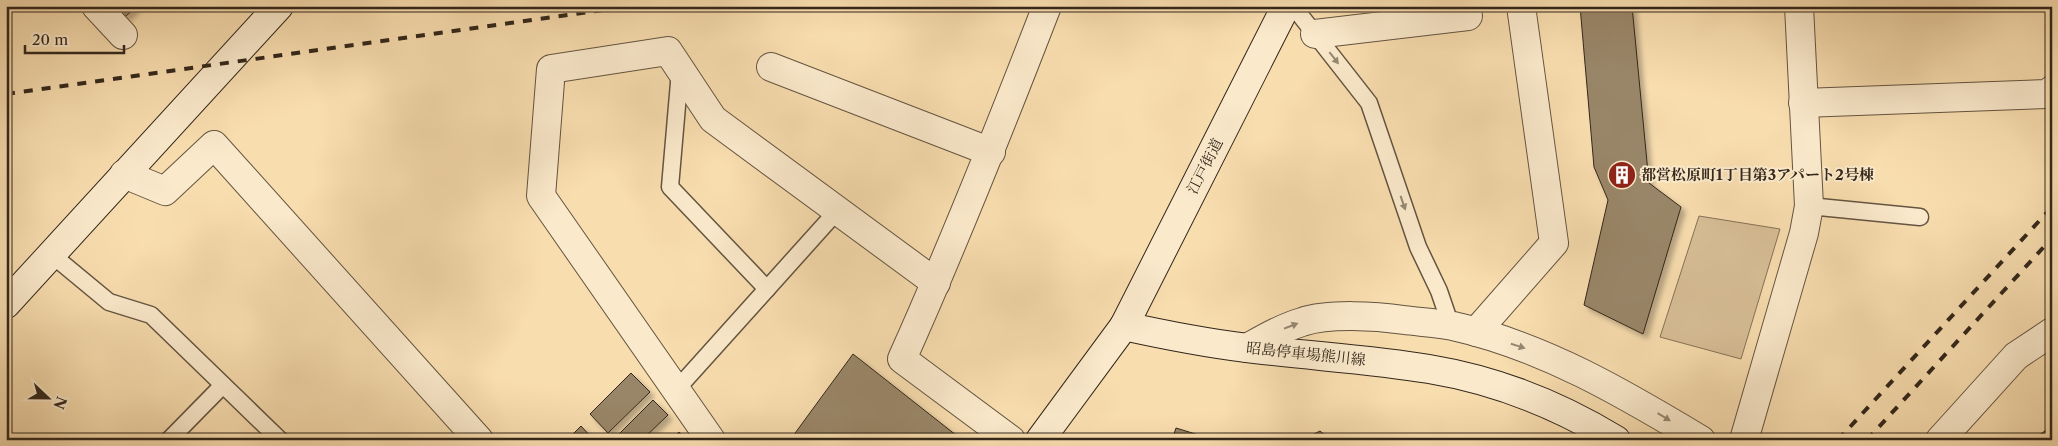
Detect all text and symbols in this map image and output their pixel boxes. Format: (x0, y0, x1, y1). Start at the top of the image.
scale bar (25, 22, 124, 54)
text: 20 m (32, 30, 68, 49)
one-way arrow (1329, 51, 1339, 65)
street label: 江戸街道 (1182, 135, 1227, 197)
building icon: 都営松原町1丁目第3アパート2号棟 (1607, 160, 1637, 190)
place label: 都営松原町1丁目第3アパート2号棟 (1641, 165, 1874, 184)
one-way arrow (1399, 196, 1407, 211)
one-way arrow (1283, 322, 1298, 330)
street label: 昭島停車場熊川線 (1245, 338, 1367, 369)
one-way arrow (1511, 343, 1526, 350)
north arrow (22, 374, 72, 424)
text: N (49, 394, 71, 412)
one-way arrow (1657, 413, 1670, 422)

